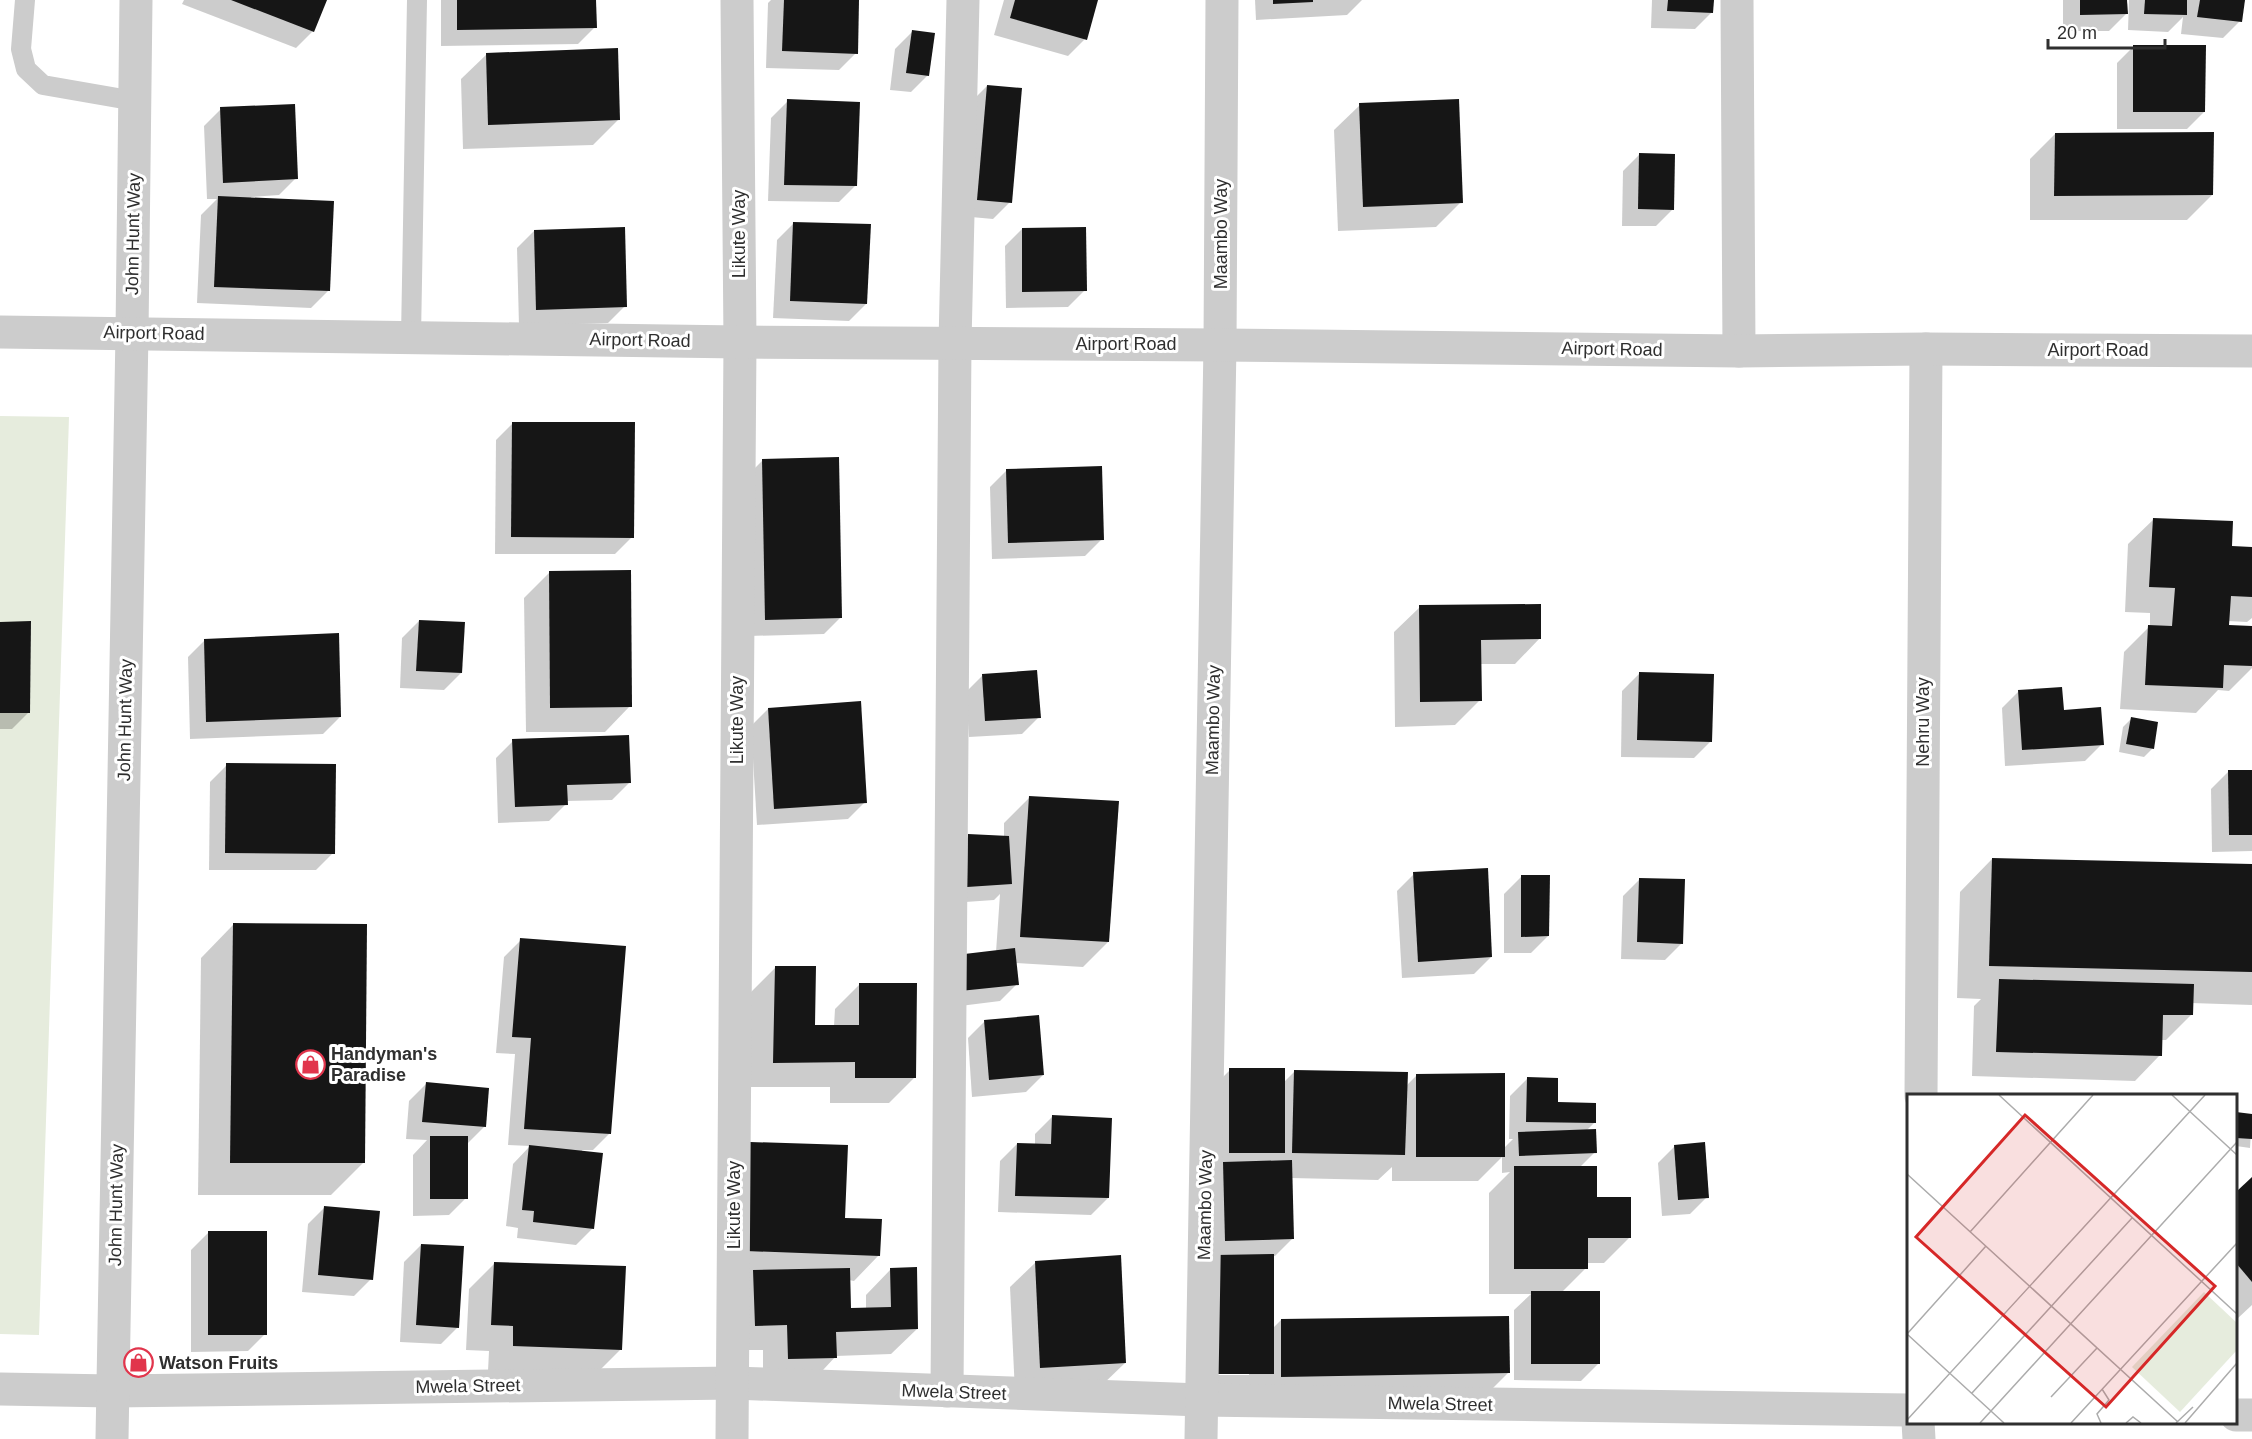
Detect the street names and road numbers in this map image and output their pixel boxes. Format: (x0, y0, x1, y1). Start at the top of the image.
street label: John Hunt Way (122, 173, 144, 295)
street label: Maambo Way (1211, 179, 1231, 289)
street label: Likute Way (729, 190, 749, 278)
street label: Airport Road (103, 322, 205, 344)
street label: Airport Road (589, 329, 691, 351)
street label: Airport Road (1075, 334, 1177, 354)
street label: Airport Road (1561, 338, 1663, 360)
street label: Airport Road (2047, 340, 2149, 360)
street label: John Hunt Way (114, 659, 136, 781)
street label: Maambo Way (1202, 665, 1224, 775)
street label: Likute Way (727, 676, 747, 764)
street label: Nehru Way (1913, 677, 1933, 767)
street label: John Hunt Way (105, 1144, 127, 1266)
street label: Maambo Way (1194, 1150, 1216, 1260)
street label: Likute Way (724, 1161, 744, 1249)
street label: Mwela Street (415, 1375, 521, 1397)
street label: Mwela Street (901, 1380, 1007, 1404)
street label: Mwela Street (1387, 1393, 1493, 1415)

